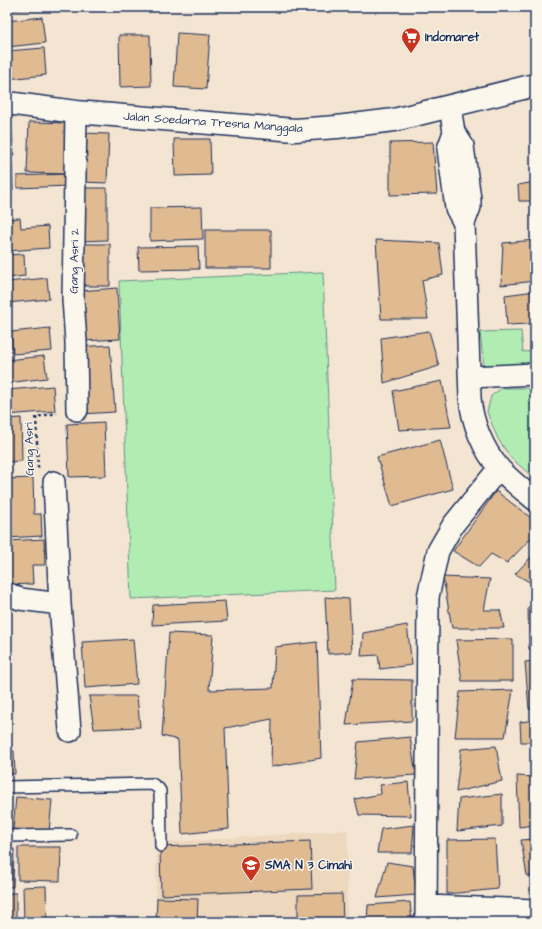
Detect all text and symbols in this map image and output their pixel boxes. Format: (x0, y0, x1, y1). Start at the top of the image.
supermarket icon: Indomaret (400, 26, 422, 54)
place label: Indomaret (425, 29, 479, 46)
street label: Jalan Soedarna Tresna Manggala (123, 108, 303, 138)
street label: Gang Asri 2 (65, 228, 85, 294)
street label: Gang Asri (21, 422, 39, 476)
school or university icon: SMA N 3 Cimahi (240, 854, 262, 882)
place label: SMA N 3 Cimahi (264, 857, 352, 874)

